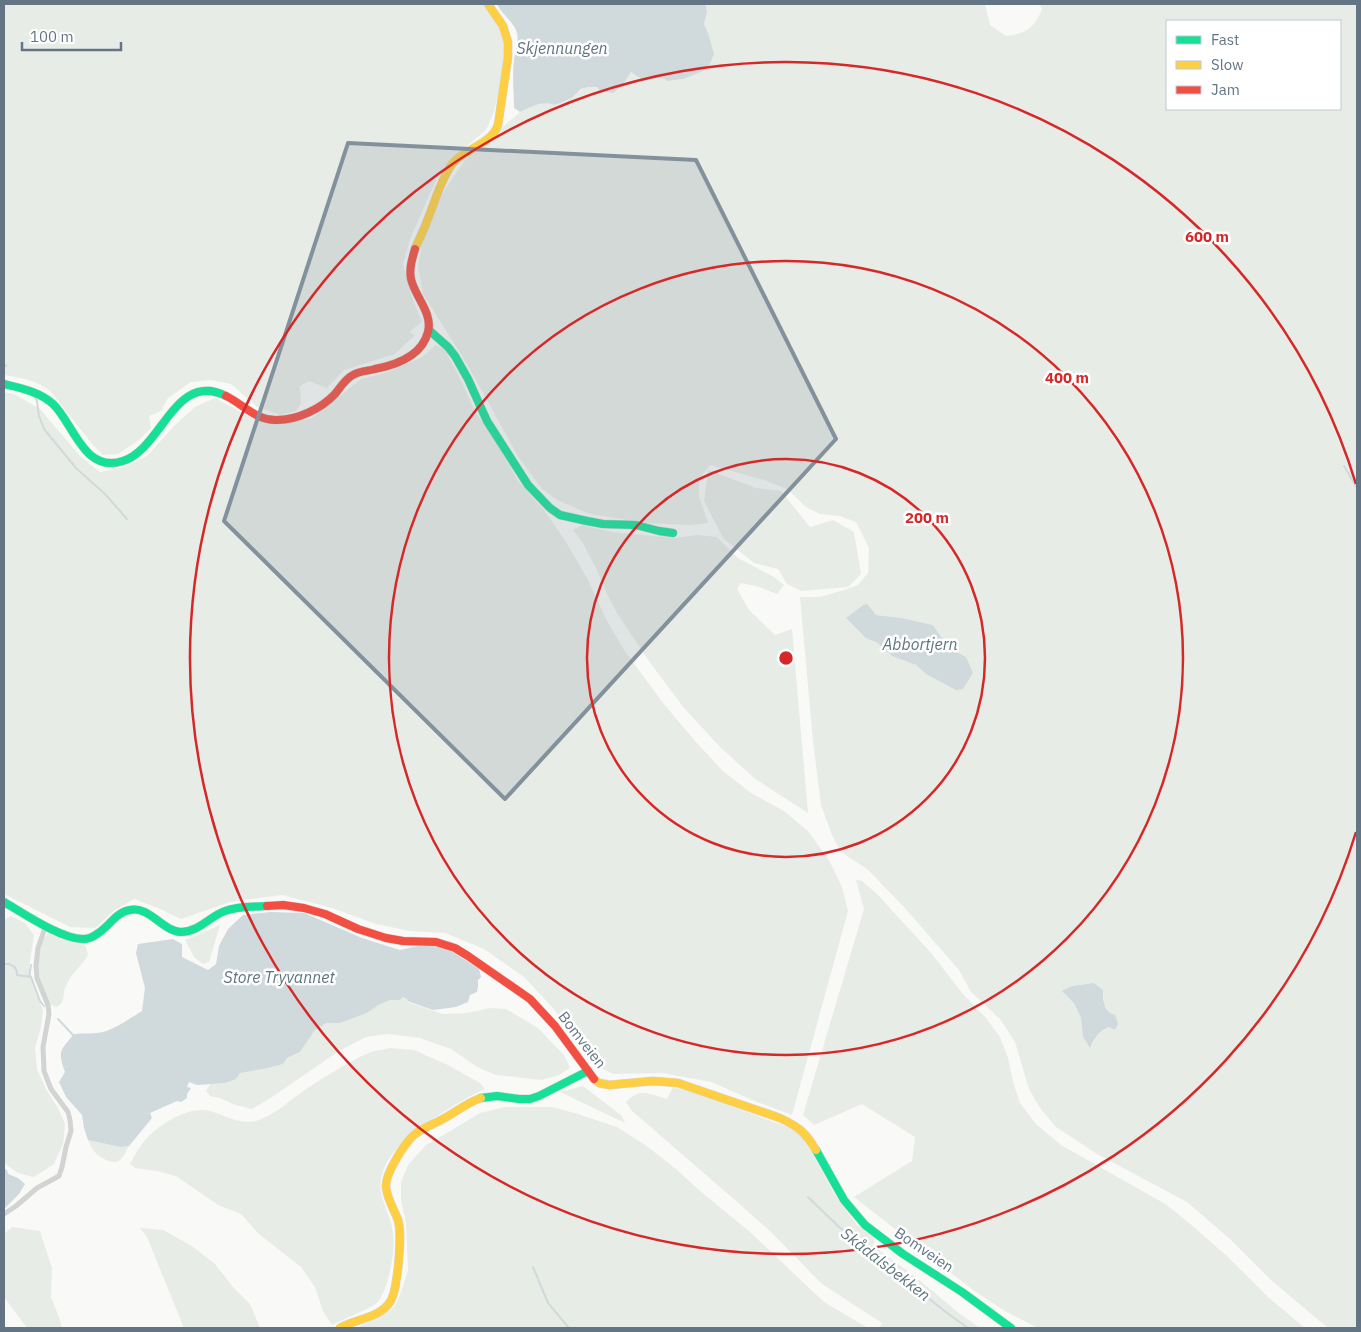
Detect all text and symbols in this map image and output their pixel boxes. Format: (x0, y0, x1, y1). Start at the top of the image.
scale bar (22, 20, 121, 52)
legend (1166, 20, 1341, 110)
text: 100 m (30, 27, 74, 46)
text: Fast (1211, 30, 1239, 49)
water label: Skjennungen (516, 38, 608, 58)
text: Slow (1211, 55, 1244, 74)
text: Jam (1211, 80, 1240, 99)
text: 600 m (1185, 227, 1229, 246)
text: 400 m (1045, 368, 1089, 387)
text: 200 m (905, 508, 949, 527)
water label: Abbortjern (881, 634, 958, 654)
centre of rings (777, 649, 795, 667)
water label: Store Tryvannet (223, 967, 335, 987)
street label: Bomveien (554, 1007, 611, 1072)
water label: Skådalsbekken (837, 1223, 935, 1305)
street label: Bomveien (891, 1223, 957, 1276)

